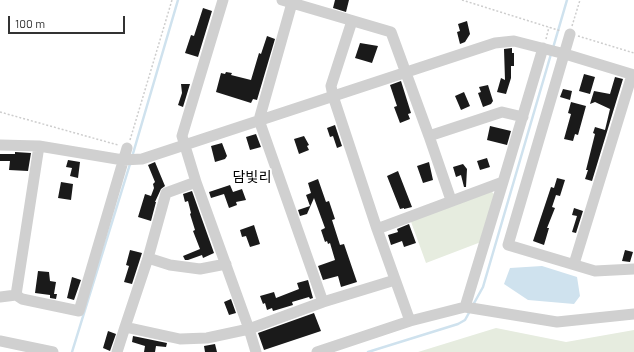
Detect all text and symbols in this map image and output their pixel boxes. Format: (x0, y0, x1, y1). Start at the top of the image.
scale bar (10, 8, 127, 34)
text: 100 m (15, 16, 45, 30)
district label: 담빛리 (233, 169, 271, 185)

